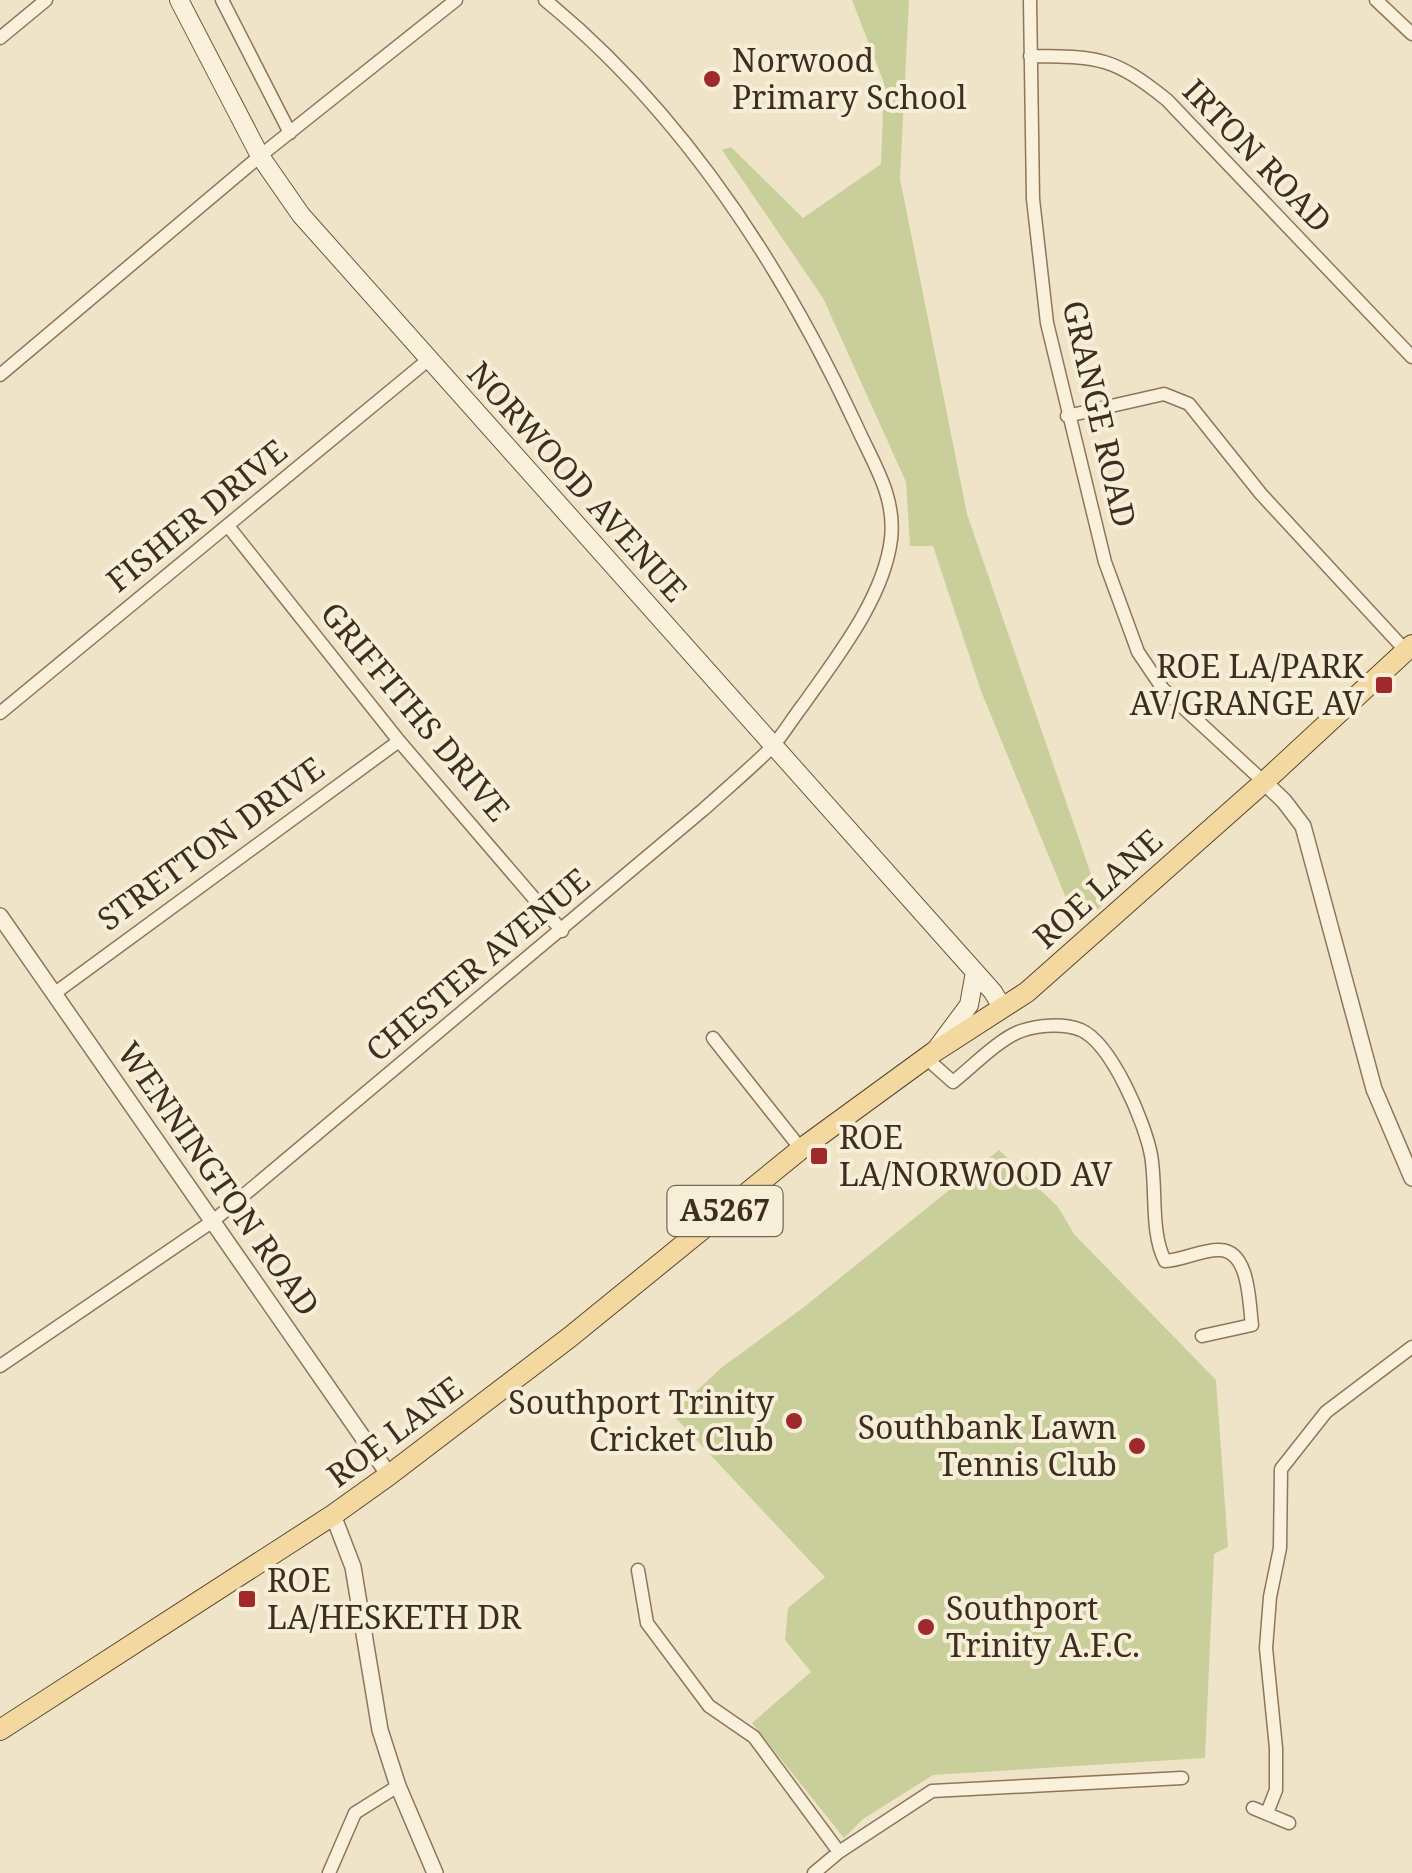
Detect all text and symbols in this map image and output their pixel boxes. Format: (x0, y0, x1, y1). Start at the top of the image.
place label: Norwood Primary School (732, 38, 967, 118)
marker: Norwood Primary School (701, 68, 723, 90)
street label: IRTON ROAD (1174, 69, 1342, 241)
street label: GRANGE ROAD (1054, 296, 1147, 531)
street label: NORWOOD AVENUE (459, 352, 697, 610)
street label: FISHER DRIVE (97, 429, 295, 601)
street label: GRIFFITHS DRIVE (312, 593, 520, 830)
place label: ROE LA/PARK AV/GRANGE AV (1130, 644, 1365, 724)
marker: ROE LA/PARK AV/GRANGE AV (1373, 674, 1395, 696)
street label: STRETTON DRIVE (88, 746, 332, 940)
street label: ROE LANE (1023, 819, 1171, 957)
street label: CHESTER AVENUE (356, 858, 598, 1070)
street label: WENNINGTON ROAD (108, 1033, 330, 1324)
place label: ROE LA/NORWOOD AV (839, 1115, 1113, 1195)
marker: ROE LA/NORWOOD AV (808, 1145, 830, 1167)
road number: A5267 (668, 1186, 782, 1236)
street label: ROE LANE (318, 1366, 471, 1496)
place label: Southport Trinity Cricket Club (508, 1380, 775, 1460)
place label: Southbank Lawn Tennis Club (858, 1405, 1117, 1485)
marker: Southport Trinity Cricket Club (783, 1410, 805, 1432)
marker: Southbank Lawn Tennis Club (1126, 1435, 1148, 1457)
place label: ROE LA/HESKETH DR (267, 1558, 522, 1638)
place label: Southport Trinity A.F.C. (946, 1586, 1140, 1666)
marker: ROE LA/HESKETH DR (236, 1588, 258, 1610)
marker: Southport Trinity A.F.C. (915, 1616, 937, 1638)

